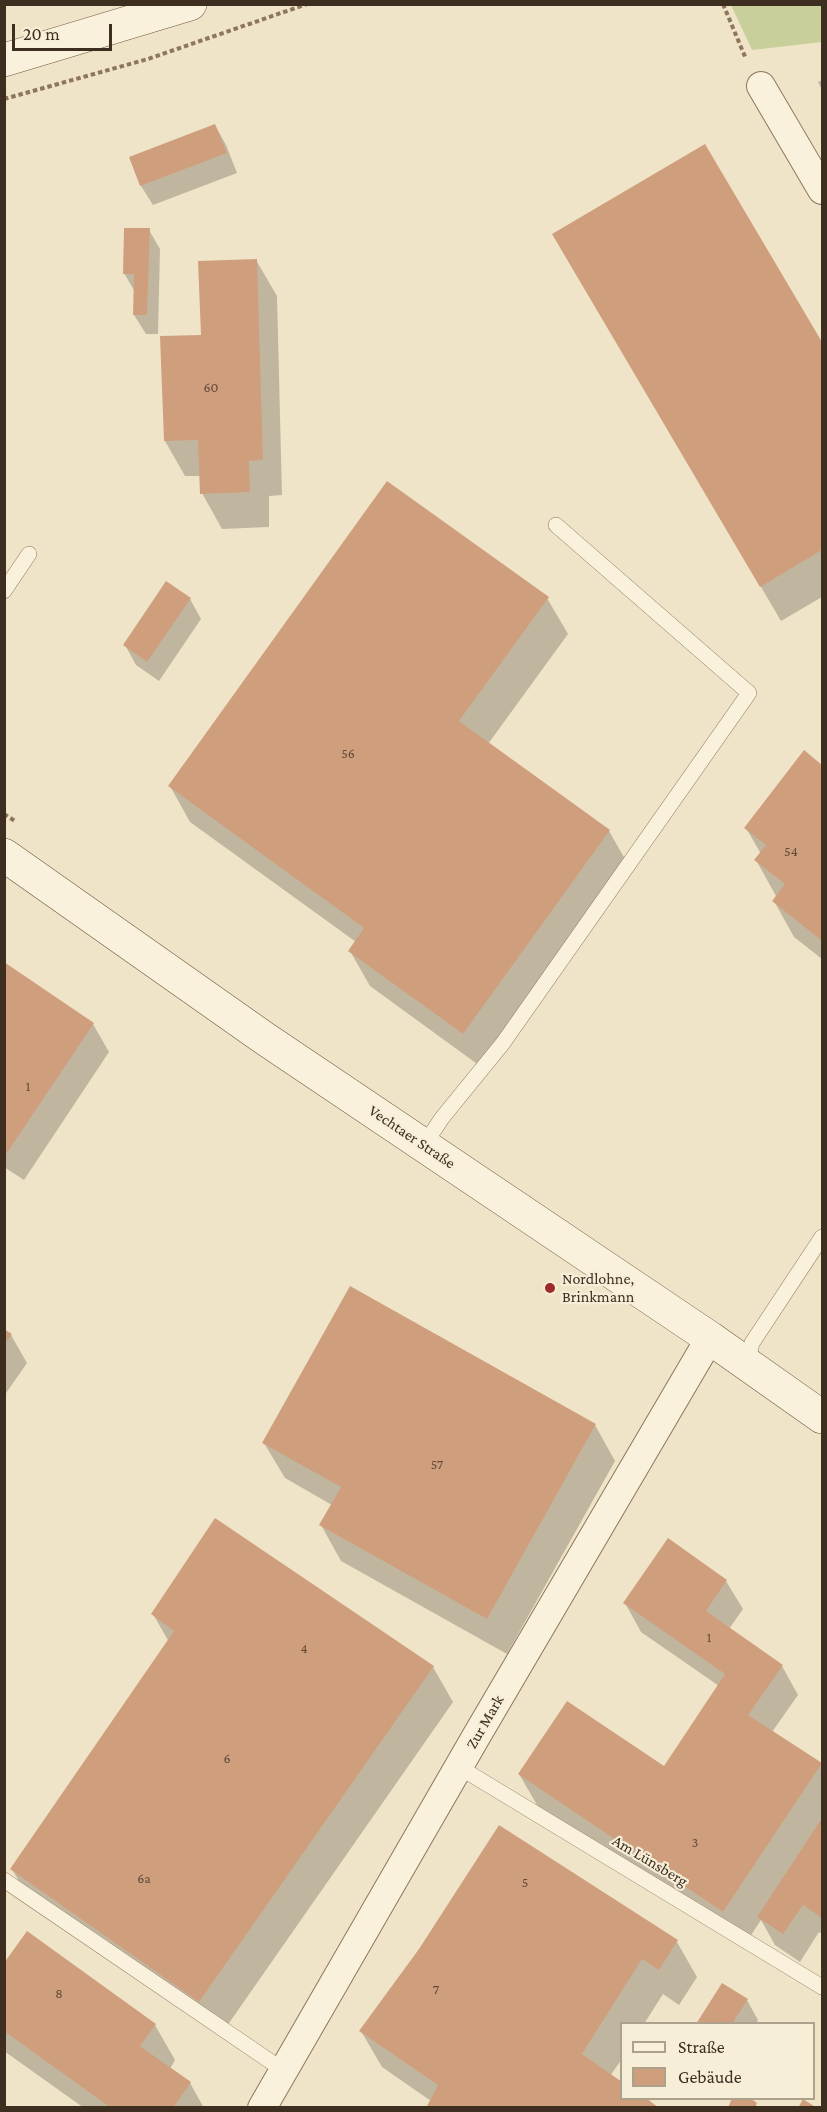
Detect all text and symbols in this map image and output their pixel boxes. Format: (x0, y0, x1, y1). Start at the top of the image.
scale bar (15, 12, 116, 50)
text: 20 m (23, 24, 60, 44)
house number: 60 (203, 380, 219, 396)
house number: 56 (341, 746, 355, 762)
house number: 54 (784, 844, 798, 860)
house number: 1 (26, 1079, 30, 1095)
street label: Vechtaer Straße (365, 1101, 459, 1173)
place label: Nordlohne, Brinkmann (562, 1269, 634, 1307)
marker: Nordlohne, Brinkmann (543, 1281, 557, 1295)
house number: 57 (431, 1457, 443, 1473)
house number: 1 (707, 1630, 711, 1646)
house number: 4 (300, 1641, 308, 1657)
street label: Zur Mark (462, 1692, 508, 1752)
house number: 6 (223, 1751, 231, 1767)
street label: Am Lünsberg (609, 1831, 691, 1891)
house number: 3 (692, 1835, 698, 1851)
house number: 6a (137, 1871, 151, 1887)
house number: 5 (522, 1875, 528, 1891)
house number: 7 (433, 1982, 439, 1998)
house number: 8 (55, 1986, 63, 2002)
legend (620, 2022, 815, 2100)
text: Straße (678, 2037, 725, 2057)
text: Gebäude (678, 2067, 742, 2087)

